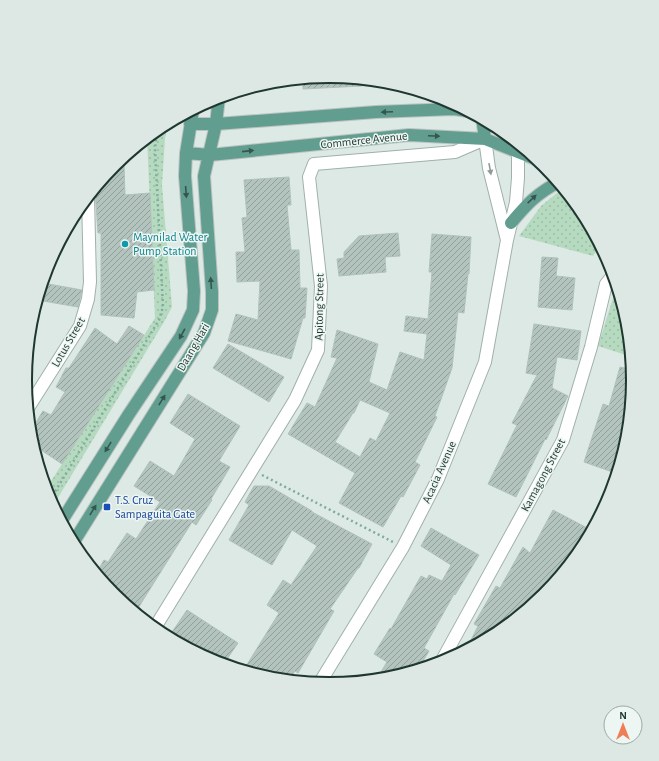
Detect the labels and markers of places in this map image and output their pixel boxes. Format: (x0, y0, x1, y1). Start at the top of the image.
place label: Maynilad Water Pump Station (133, 231, 207, 257)
marker: Maynilad Water Pump Station (120, 239, 130, 249)
place label: T.S. Cruz Sampaguita Gate (115, 494, 195, 520)
marker: T.S. Cruz Sampaguita Gate (102, 502, 112, 512)

